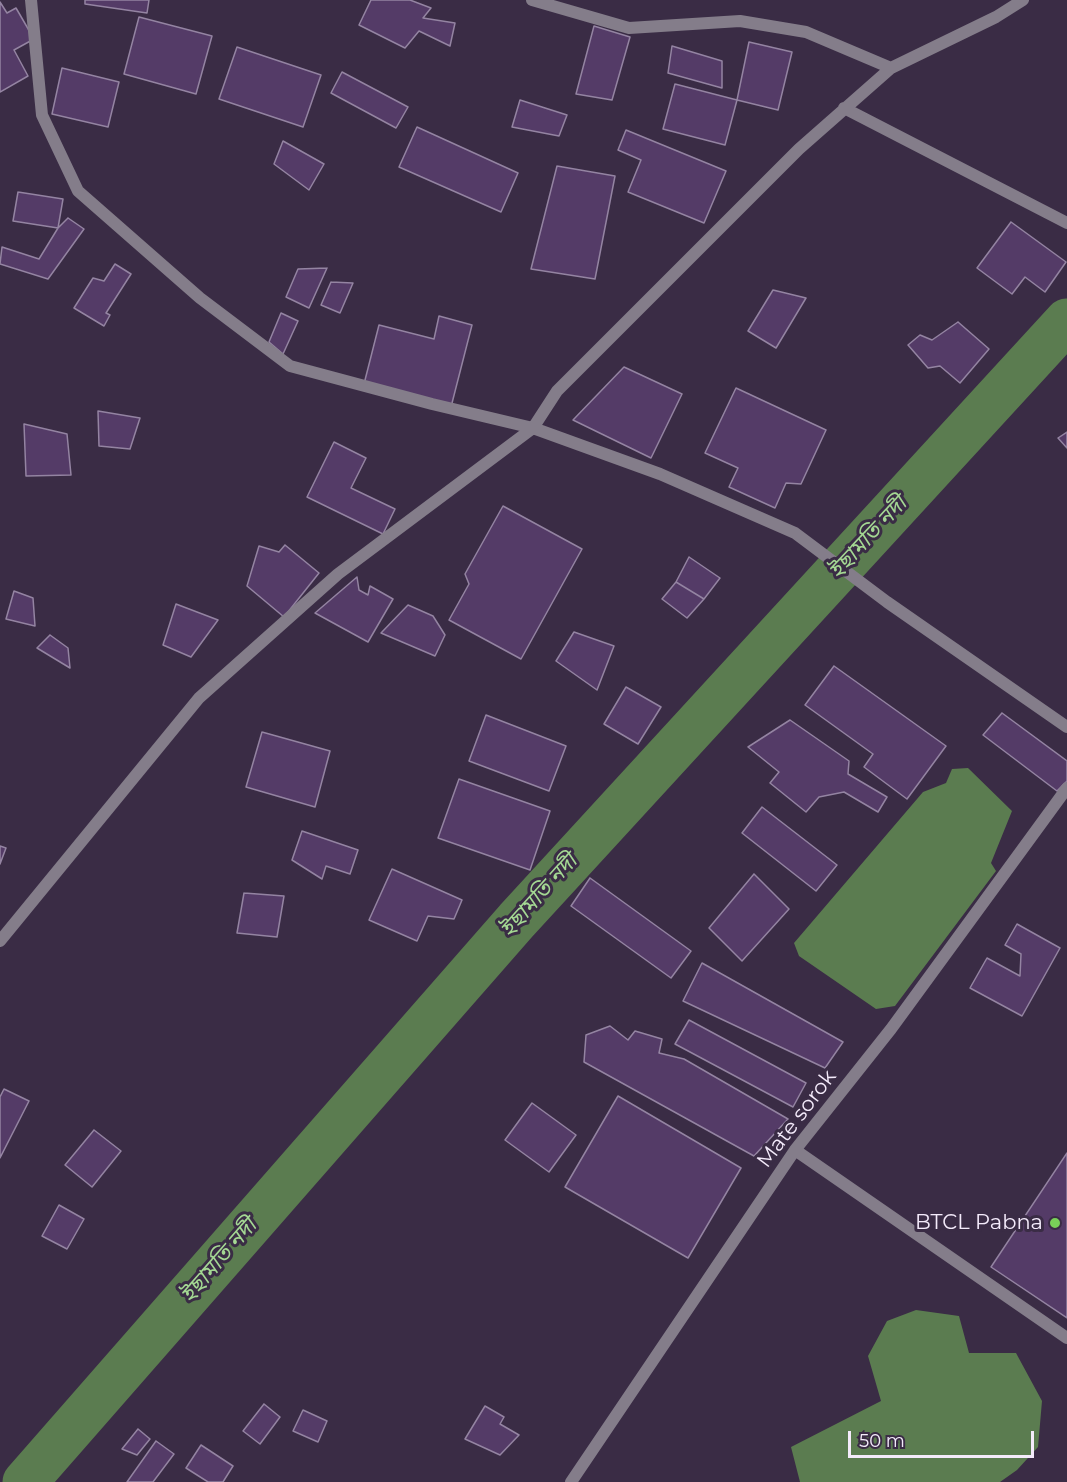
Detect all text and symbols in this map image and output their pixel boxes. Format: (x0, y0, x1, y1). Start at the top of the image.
water label: ইছামতি নদী (823, 491, 913, 585)
water label: ইছামতি নদী (495, 849, 583, 943)
street label: Mate sorok (752, 1065, 842, 1173)
place label: BTCL Pabna (915, 1210, 1043, 1236)
water label: ইছামতি নদী (175, 1214, 263, 1308)
marker: BTCL Pabna (1048, 1216, 1062, 1230)
scale bar (851, 1419, 1037, 1457)
text: 50 m (859, 1430, 905, 1452)

